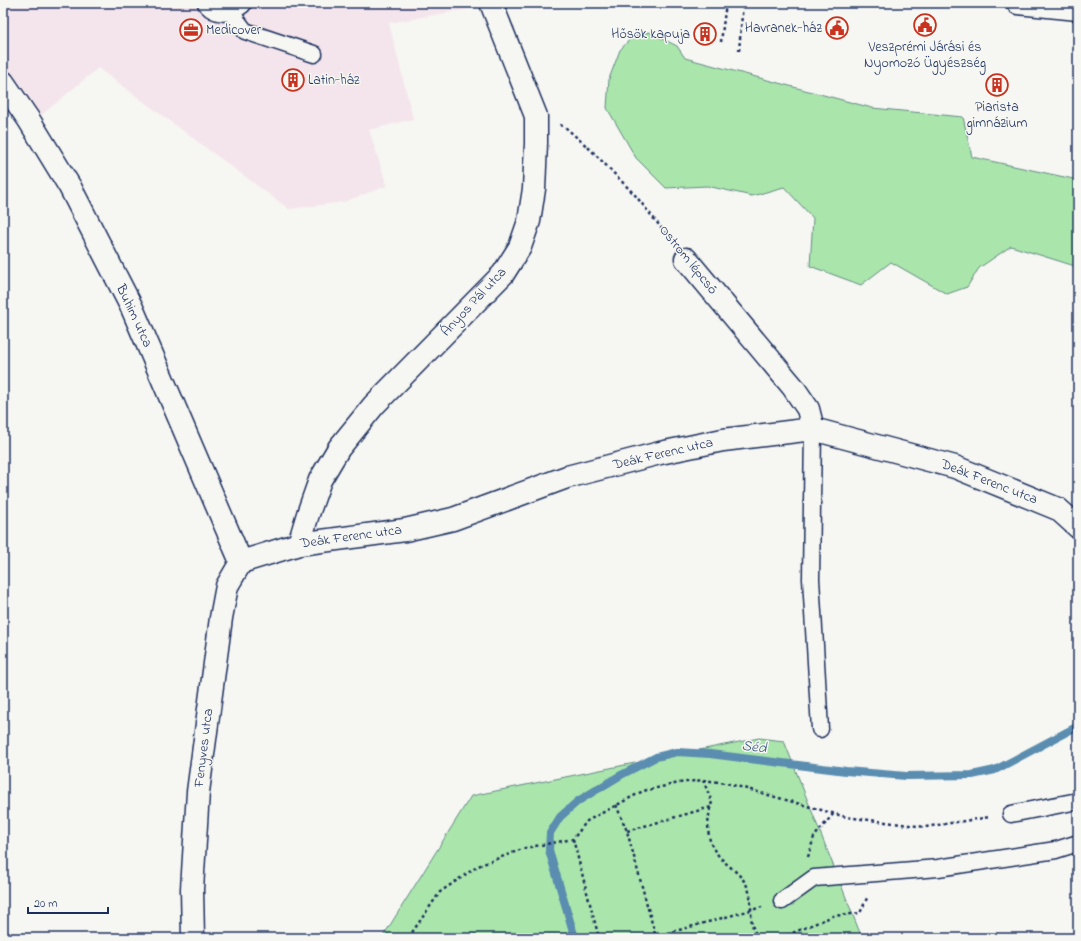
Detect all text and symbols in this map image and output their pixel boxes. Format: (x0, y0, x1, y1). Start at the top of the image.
public building icon: Veszprémi Járási és Nyomozó Ügyészség (912, 12, 938, 38)
public building icon: Havranek-ház (824, 15, 850, 41)
office icon: Medicover (178, 17, 204, 43)
place label: Havranek-ház (745, 18, 822, 39)
place label: Medicover (206, 20, 262, 41)
building icon: Hősök kapuja (692, 21, 718, 47)
place label: Hősök kapuja (611, 24, 690, 45)
place label: Veszprémi Járási és Nyomozó Ügyészség (864, 37, 986, 75)
building icon: Latin-ház (280, 67, 306, 93)
place label: Latin-ház (308, 70, 360, 91)
building icon: Piarista gimnázium (984, 72, 1010, 98)
place label: Piarista gimnázium (966, 97, 1028, 135)
street label: Ostrom lépcső (653, 221, 723, 299)
street label: Ányos Pál utca (435, 262, 513, 342)
street label: Buhim utca (110, 280, 158, 351)
street label: Deák Ferenc utca (610, 432, 715, 476)
street label: Deák Ferenc utca (937, 454, 1041, 510)
street label: Deák Ferenc utca (298, 519, 403, 555)
street label: Fenyves utca (189, 707, 220, 790)
water label: Séd (740, 735, 768, 759)
scale bar (28, 889, 108, 915)
text: 20 m (34, 895, 57, 913)

